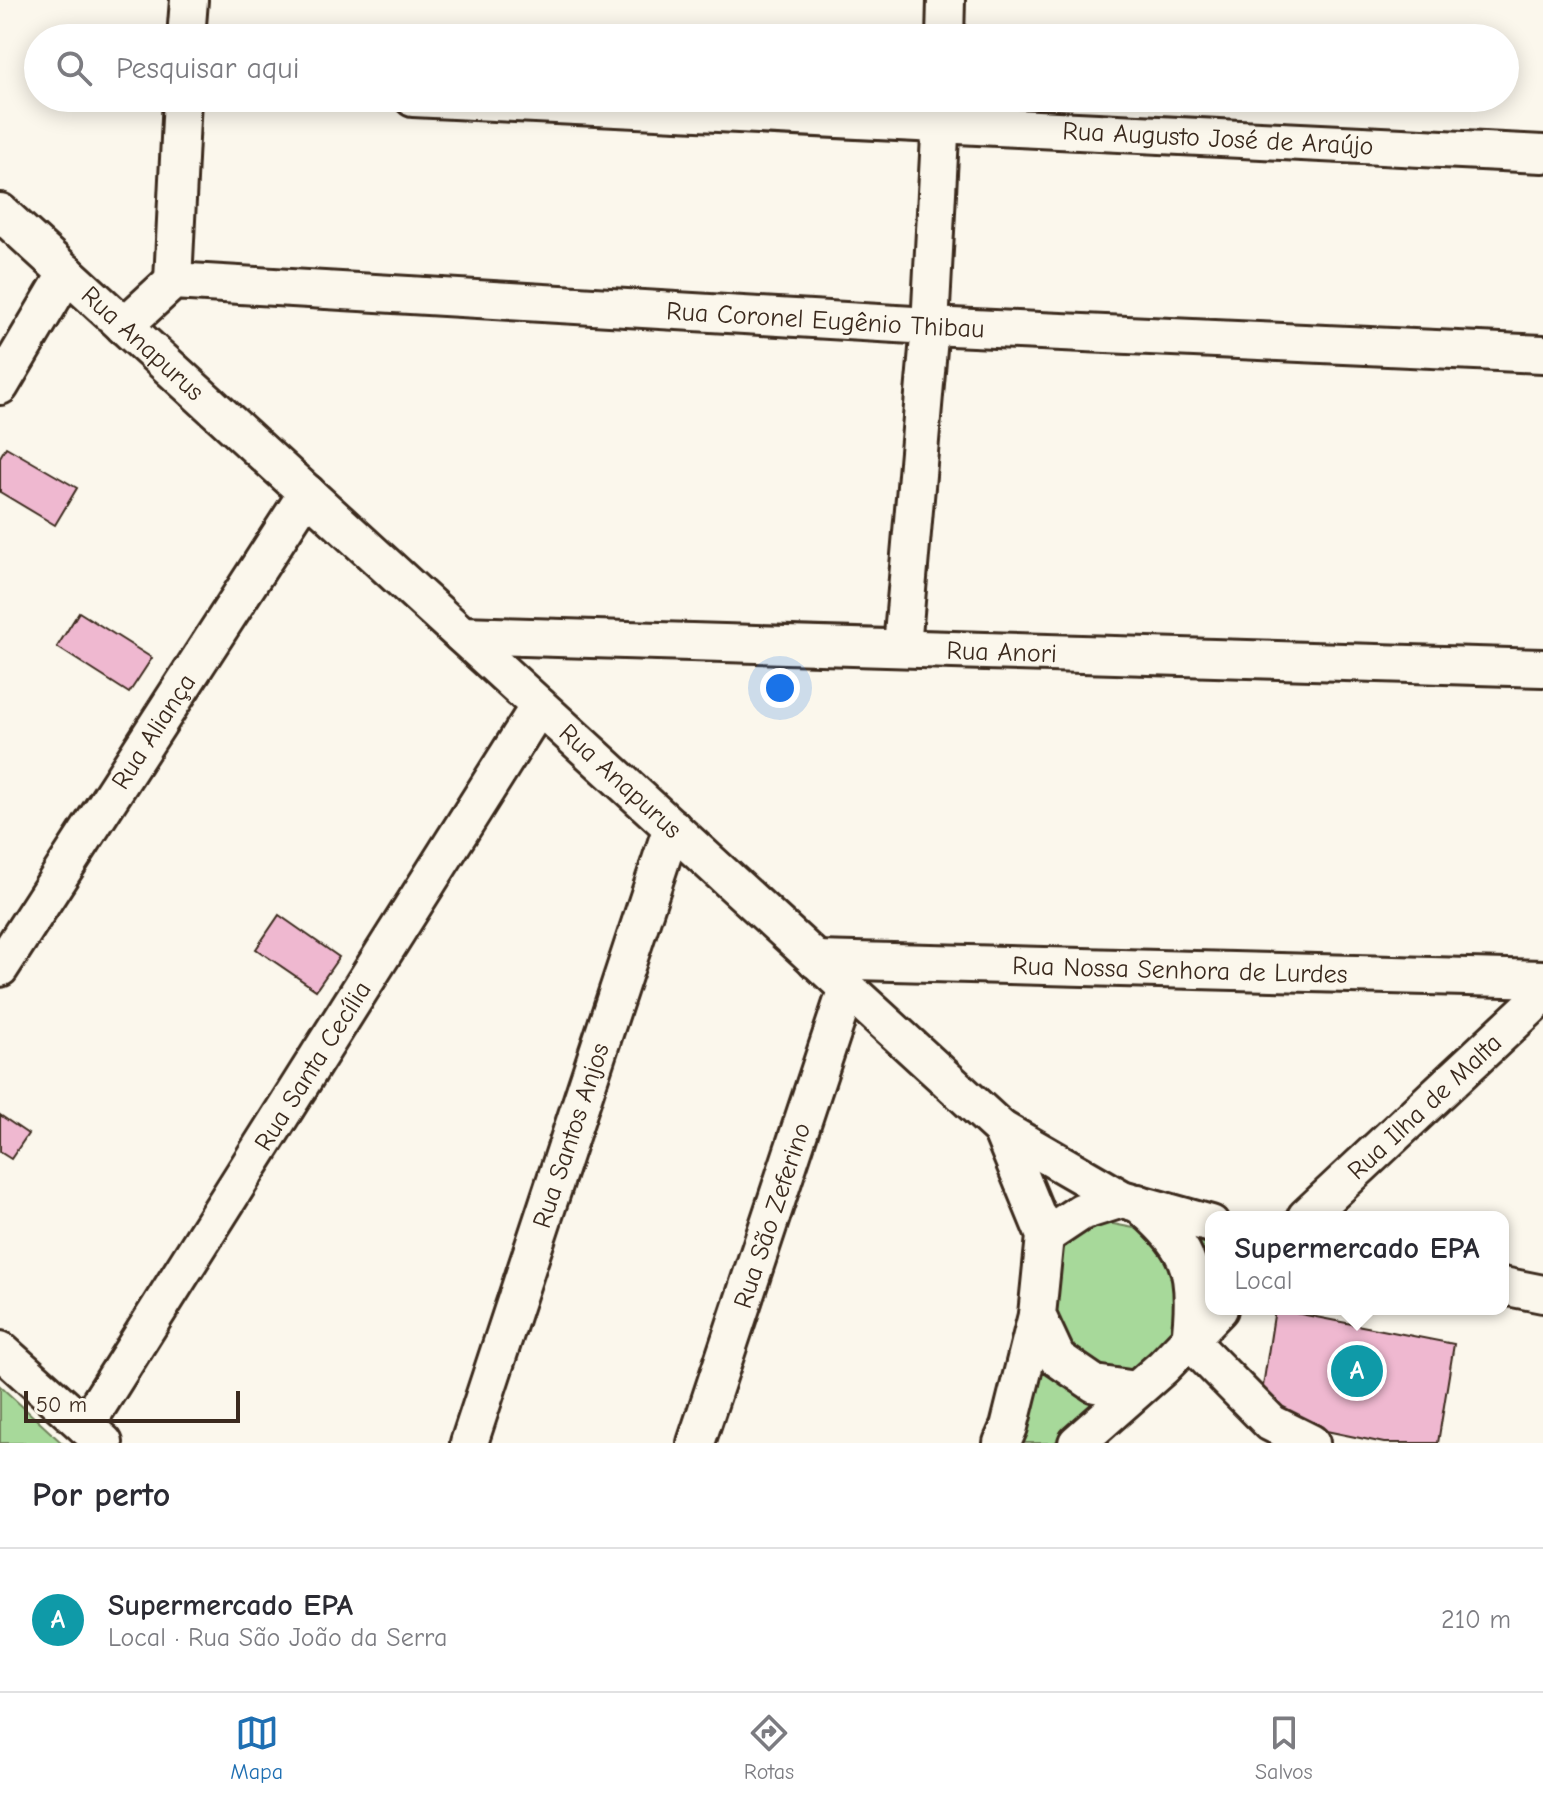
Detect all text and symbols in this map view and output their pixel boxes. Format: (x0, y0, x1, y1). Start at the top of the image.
search box (24, 24, 1519, 112)
icon: search (52, 46, 96, 90)
text: Pesquisar aqui (116, 51, 299, 86)
street label: Rua Augusto José de Araújo (1062, 116, 1374, 162)
street label: Rua Anapurus (75, 280, 210, 407)
street label: Rua Coronel Eugênio Thibau (665, 296, 985, 344)
street label: Rua Anori (946, 636, 1057, 669)
street label: Rua Aliança (106, 668, 202, 795)
your location (760, 668, 800, 708)
street label: Rua Anapurus (553, 718, 688, 845)
street label: Rua Nossa Senhora de Lurdes (1012, 951, 1348, 990)
street label: Rua Santa Cecília (249, 976, 378, 1156)
street label: Rua Ilha de Malta (1342, 1028, 1508, 1186)
street label: Rua Santos Anjos (527, 1039, 616, 1232)
street label: Rua São Zeferino (728, 1119, 817, 1312)
popup (1205, 1211, 1509, 1315)
text: Supermercado EPA (1234, 1231, 1480, 1266)
text: Local (1234, 1266, 1292, 1296)
pin: A (1331, 1341, 1383, 1401)
scale bar (24, 1387, 240, 1423)
text: 50 m (36, 1392, 87, 1418)
text: Por perto (32, 1475, 170, 1515)
text: Supermercado EPA (108, 1588, 353, 1623)
text: A (51, 1605, 65, 1635)
text: 210 m (1441, 1605, 1511, 1635)
text: Local · Rua São João da Serra (108, 1623, 447, 1653)
tab: Mapa (230, 1711, 283, 1785)
tab: Rotas (744, 1711, 794, 1785)
tab: Salvos (1255, 1711, 1313, 1785)

